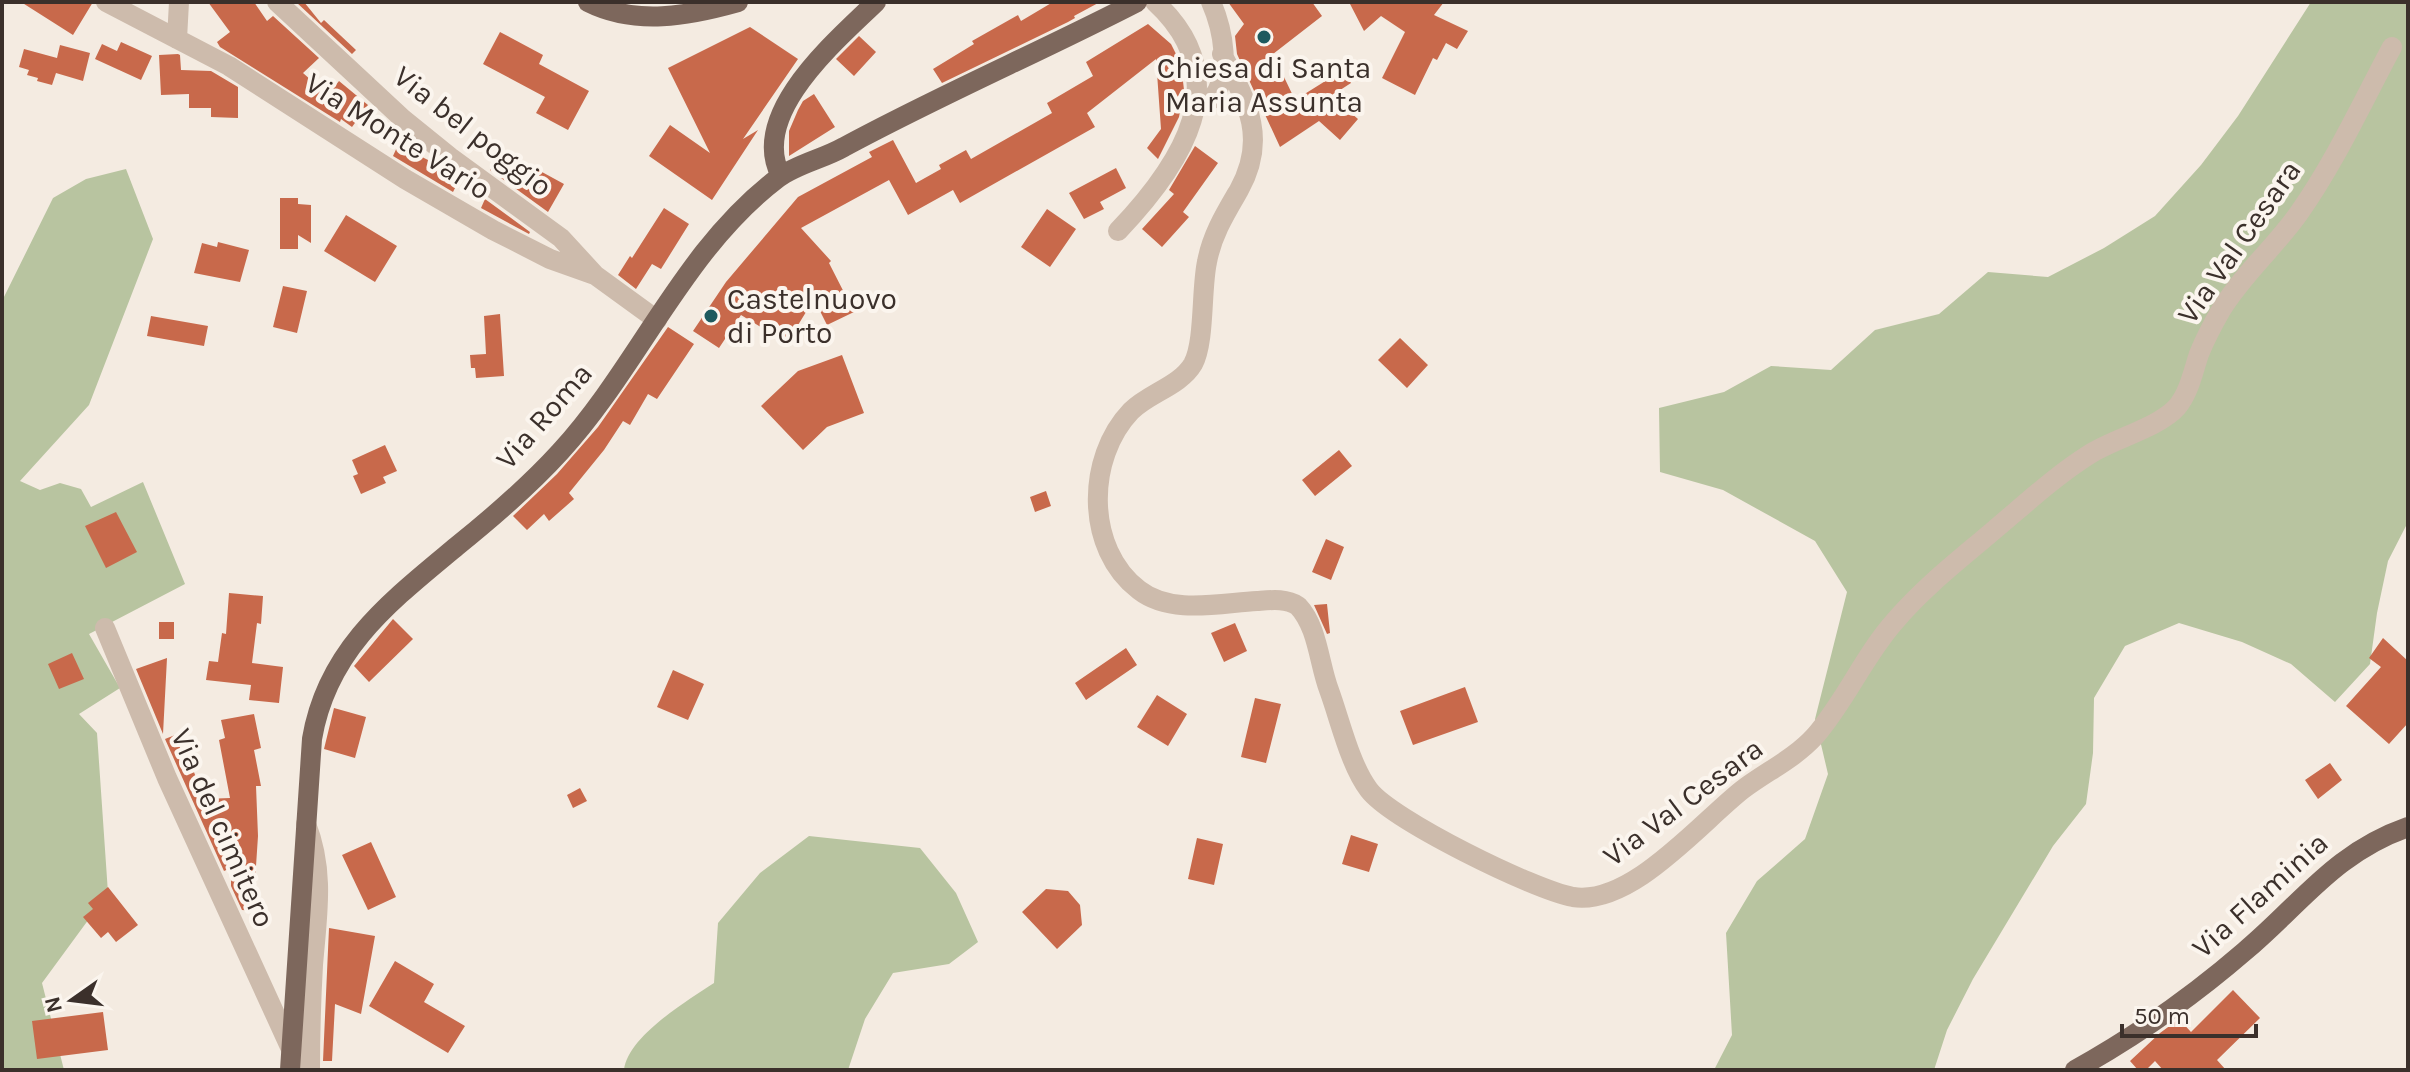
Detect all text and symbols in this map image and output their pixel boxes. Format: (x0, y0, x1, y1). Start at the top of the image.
marker: Chiesa di Santa Maria Assunta (1255, 28, 1273, 46)
place label: Chiesa di Santa Maria Assunta (1157, 50, 1371, 120)
street label: Via bel poggio (387, 58, 559, 204)
street label: Via Monte Vario (299, 65, 497, 207)
street label: Via Val Cesara (2170, 154, 2308, 330)
place label: Castelnuovo di Porto (727, 281, 897, 351)
marker: Castelnuovo di Porto (702, 307, 720, 325)
street label: Via Roma (488, 356, 600, 476)
street label: Via del cimitero (163, 723, 283, 933)
street label: Via Val Cesara (1596, 730, 1770, 874)
street label: Via Flaminia (2185, 825, 2335, 965)
north arrow (32, 960, 112, 1040)
scale bar (2122, 988, 2256, 1038)
text: N (39, 994, 68, 1015)
text: 50 m (2134, 1002, 2190, 1030)

